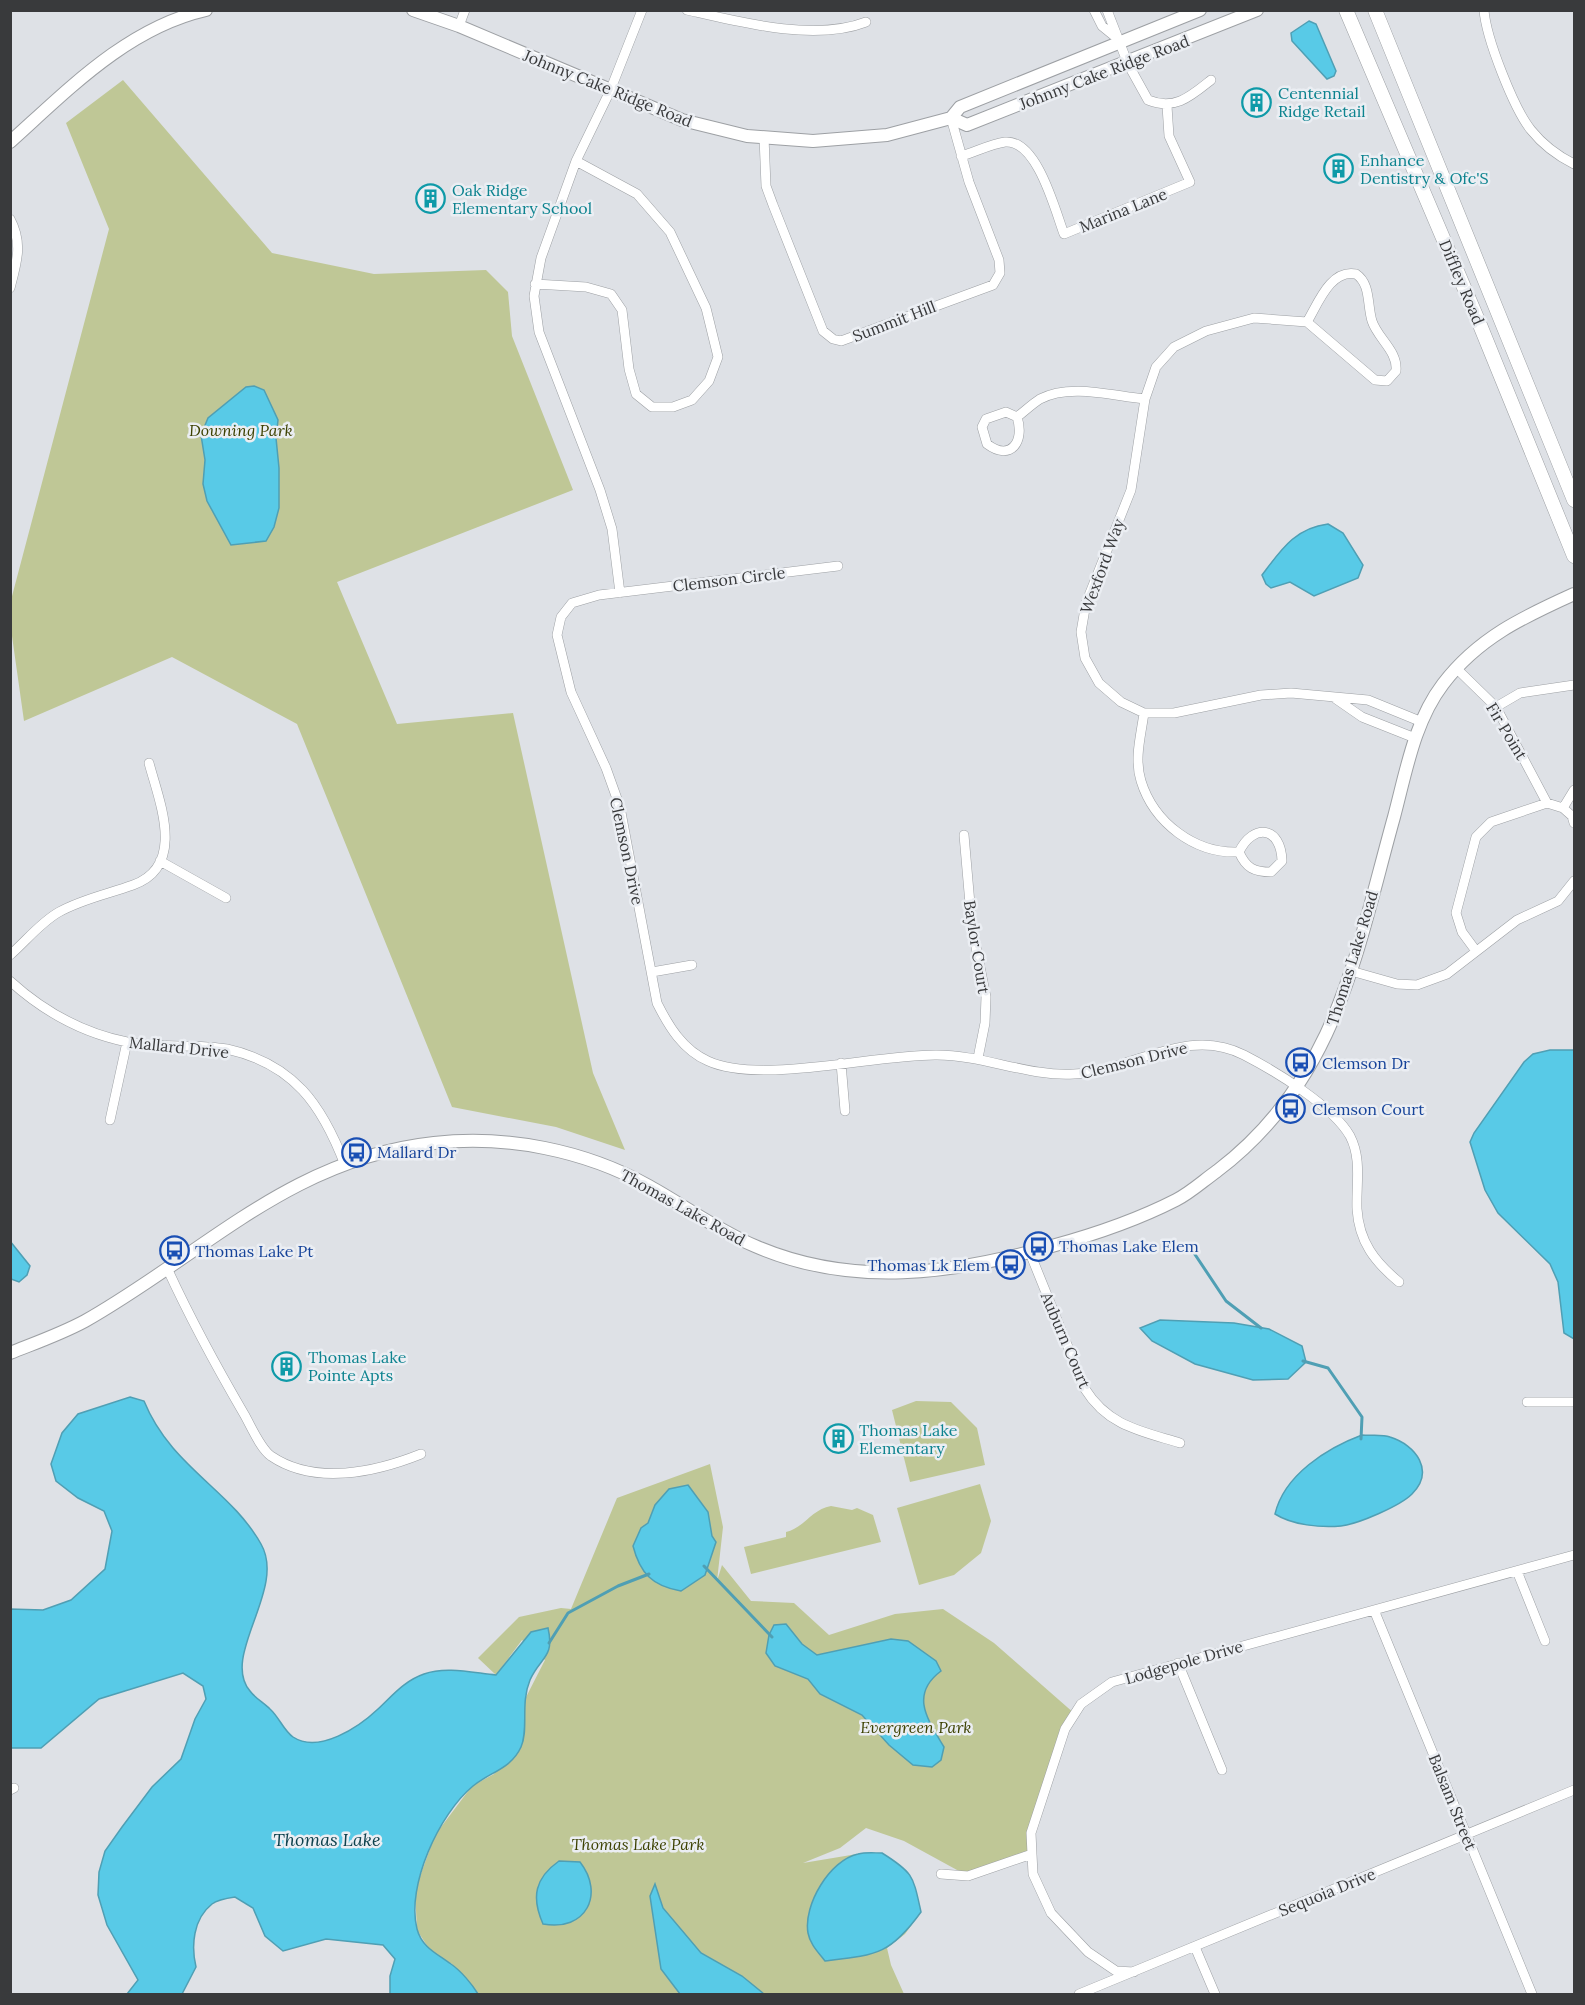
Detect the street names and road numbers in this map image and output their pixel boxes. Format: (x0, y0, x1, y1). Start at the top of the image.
street label: Johnny Cake Ridge Road (1015, 30, 1192, 114)
street label: Johnny Cake Ridge Road (520, 45, 696, 131)
street label: Marina Lane (1076, 183, 1170, 237)
street label: Diffley Road (1435, 236, 1489, 328)
street label: Summit Hill (849, 296, 939, 346)
street label: Wexford Way (1076, 515, 1129, 616)
street label: Clemson Circle (672, 562, 787, 596)
street label: Fir Point (1482, 699, 1532, 764)
street label: Clemson Drive (606, 796, 648, 907)
street label: Thomas Lake Road (1322, 888, 1382, 1028)
street label: Baylor Court (960, 899, 994, 996)
street label: Mallard Drive (128, 1032, 230, 1062)
street label: Clemson Drive (1079, 1037, 1190, 1083)
street label: Thomas Lake Road (617, 1164, 749, 1250)
street label: Auburn Court (1036, 1288, 1096, 1392)
street label: Lodgepole Drive (1123, 1636, 1246, 1688)
street label: Balsam Street (1425, 1751, 1482, 1854)
street label: Sequoia Drive (1276, 1863, 1379, 1921)

